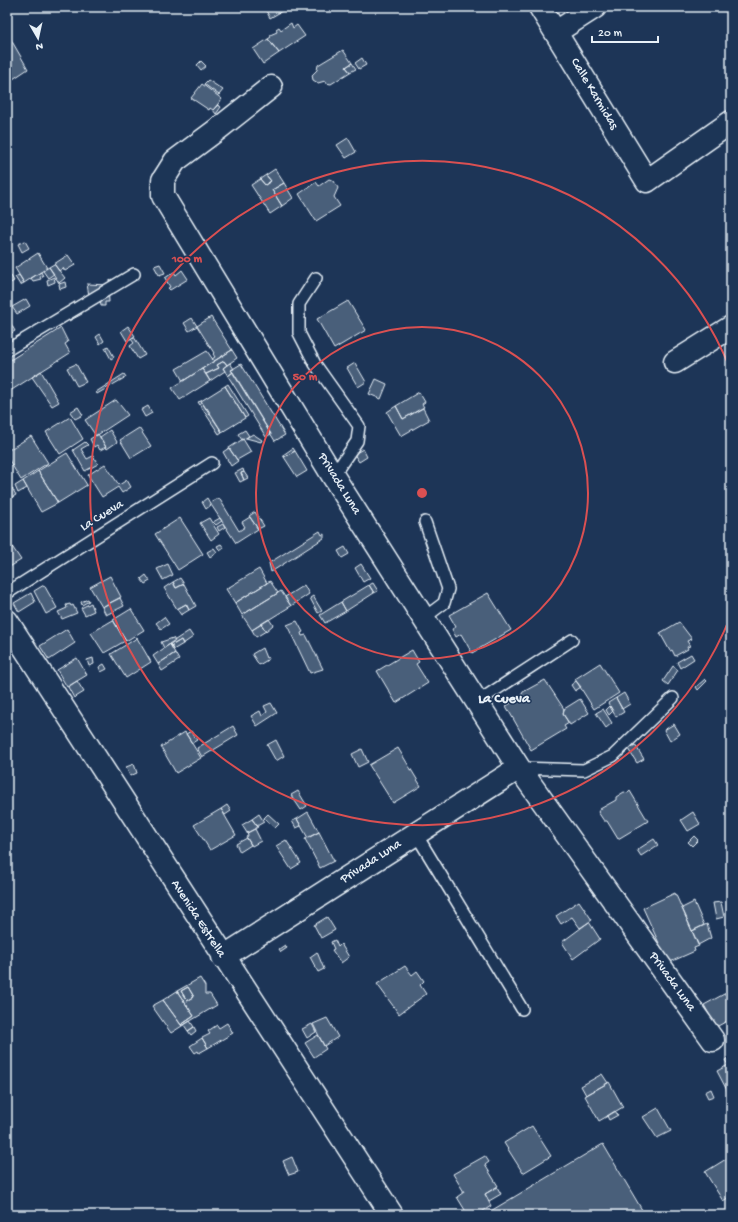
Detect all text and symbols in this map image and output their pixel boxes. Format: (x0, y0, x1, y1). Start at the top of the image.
north arrow (18, 18, 58, 58)
scale bar (592, 18, 658, 44)
text: 20 m (598, 27, 623, 41)
text: N (35, 39, 44, 52)
street label: Calle Karmidas (567, 56, 622, 133)
text: 100 m (171, 253, 202, 267)
text: 50 m (293, 371, 318, 385)
street label: Privada Luna (314, 450, 364, 518)
centre of rings (415, 486, 429, 500)
street label: La Cueva (78, 497, 127, 535)
district label: La Cueva (478, 691, 531, 708)
street label: Privada Luna (337, 836, 405, 888)
street label: Avenida Estrella (167, 877, 229, 961)
street label: Privada Luna (645, 949, 699, 1015)

